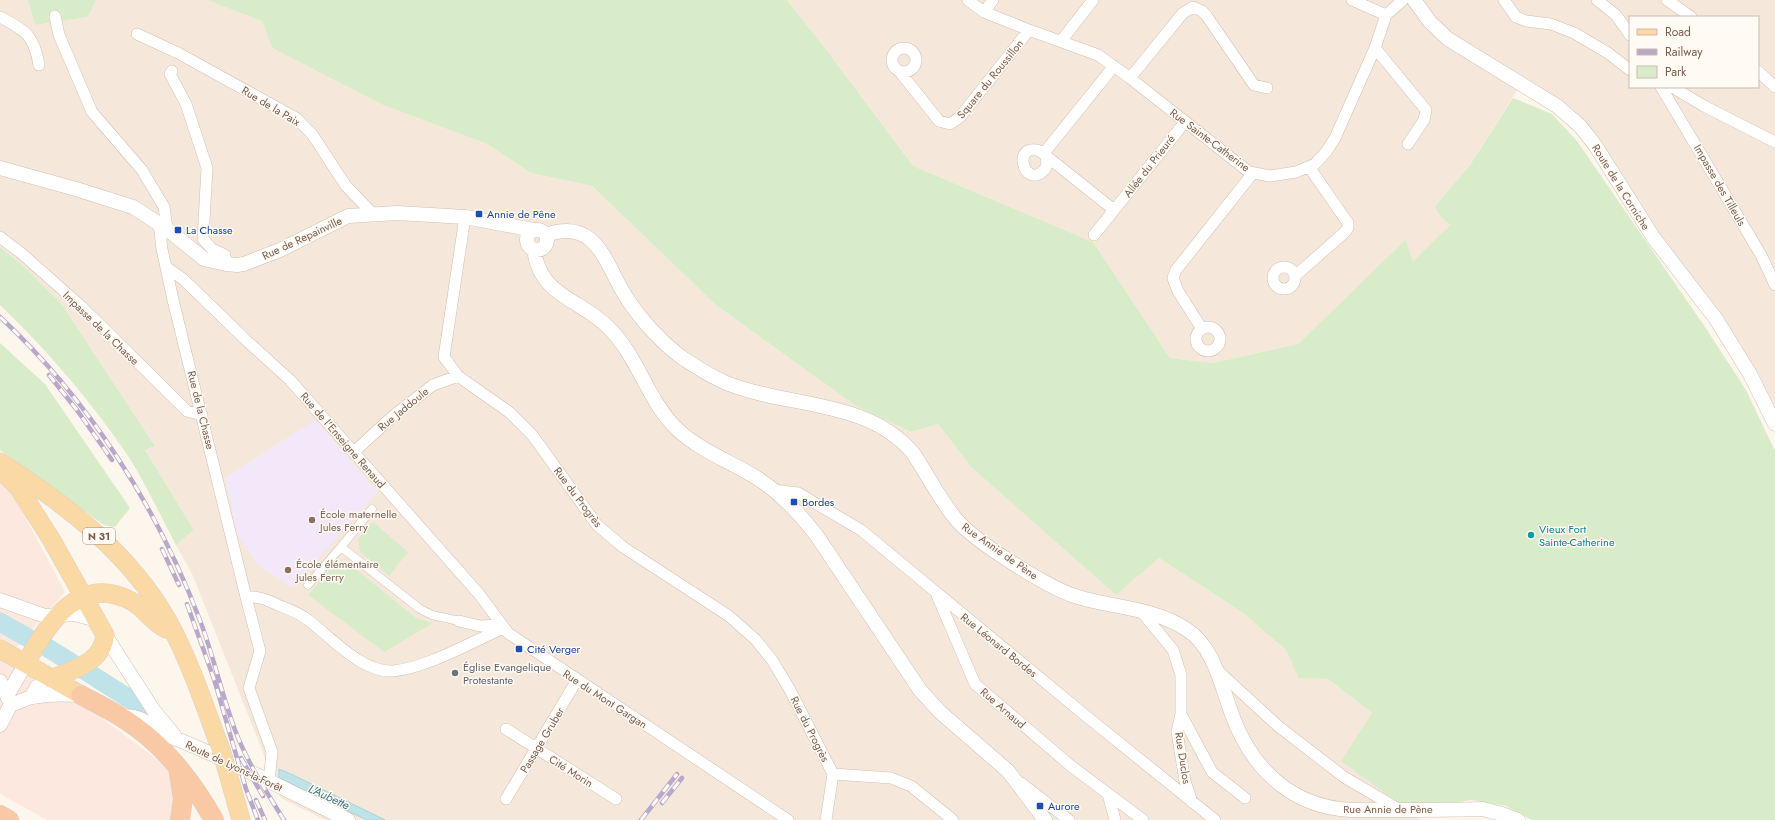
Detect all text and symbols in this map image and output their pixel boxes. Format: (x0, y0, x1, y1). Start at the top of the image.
legend (1629, 16, 1759, 88)
text: Road (1665, 23, 1691, 41)
street label: Square du Roussillon (953, 36, 1027, 122)
text: Railway (1665, 43, 1703, 61)
text: Park (1665, 63, 1687, 81)
street label: Rue de la Paix (239, 82, 304, 130)
street label: Rue Sainte-Catherine (1167, 105, 1254, 176)
street label: Allée du Prieuré (1119, 131, 1179, 201)
street label: Route de la Corniche (1588, 141, 1654, 233)
street label: Impasse des Tilleuls (1690, 141, 1750, 229)
place label: Annie de Pêne (487, 206, 556, 222)
marker: Annie de Pêne (474, 209, 484, 219)
street label: Rue de Repainville (259, 212, 345, 264)
place label: La Chasse (186, 222, 233, 238)
marker: La Chasse (173, 225, 183, 235)
street label: Impasse de la Chasse (59, 287, 143, 369)
street label: Rue de la Chasse (184, 369, 219, 451)
street label: Rue Jaddoule (374, 383, 432, 435)
street label: Rue de l'Enseigne Renaud (297, 389, 389, 491)
street label: Rue du Progrès (550, 464, 606, 531)
place label: Bordes (802, 494, 835, 510)
marker: Bordes (789, 497, 799, 507)
place label: École maternelle Jules Ferry (318, 506, 397, 535)
marker: École maternelle Jules Ferry (307, 515, 317, 525)
street label: Rue Annie de Pène (959, 519, 1042, 583)
place label: Vieux Fort Sainte-Catherine (1539, 521, 1615, 550)
road number: N 31 (83, 528, 115, 544)
marker: Vieux Fort Sainte-Catherine (1526, 530, 1536, 540)
place label: École élémentaire Jules Ferry (294, 556, 379, 585)
marker: École élémentaire Jules Ferry (283, 565, 293, 575)
street label: Rue Léonard Bordes (957, 609, 1041, 681)
place label: Cité Verger (527, 641, 581, 657)
marker: Cité Verger (514, 644, 524, 654)
place label: Église Evangelique Protestante (463, 659, 551, 688)
street label: Rue du Mont Gargan (560, 666, 650, 732)
marker: Église Evangelique Protestante (450, 668, 460, 678)
street label: Rue Arnaud (977, 684, 1029, 732)
street label: Rue du Progrès (787, 693, 834, 765)
street label: Passage Gruber (516, 704, 568, 776)
street label: Rue Duclos (1171, 731, 1195, 786)
street label: Route de Lyons-la-Forêt (183, 736, 286, 796)
street label: Cité Morin (546, 751, 596, 791)
water label: L'Aubette (305, 780, 353, 814)
place label: Aurore (1048, 798, 1080, 814)
marker: Aurore (1035, 801, 1045, 811)
street label: Rue Annie de Pène (1343, 801, 1433, 817)

